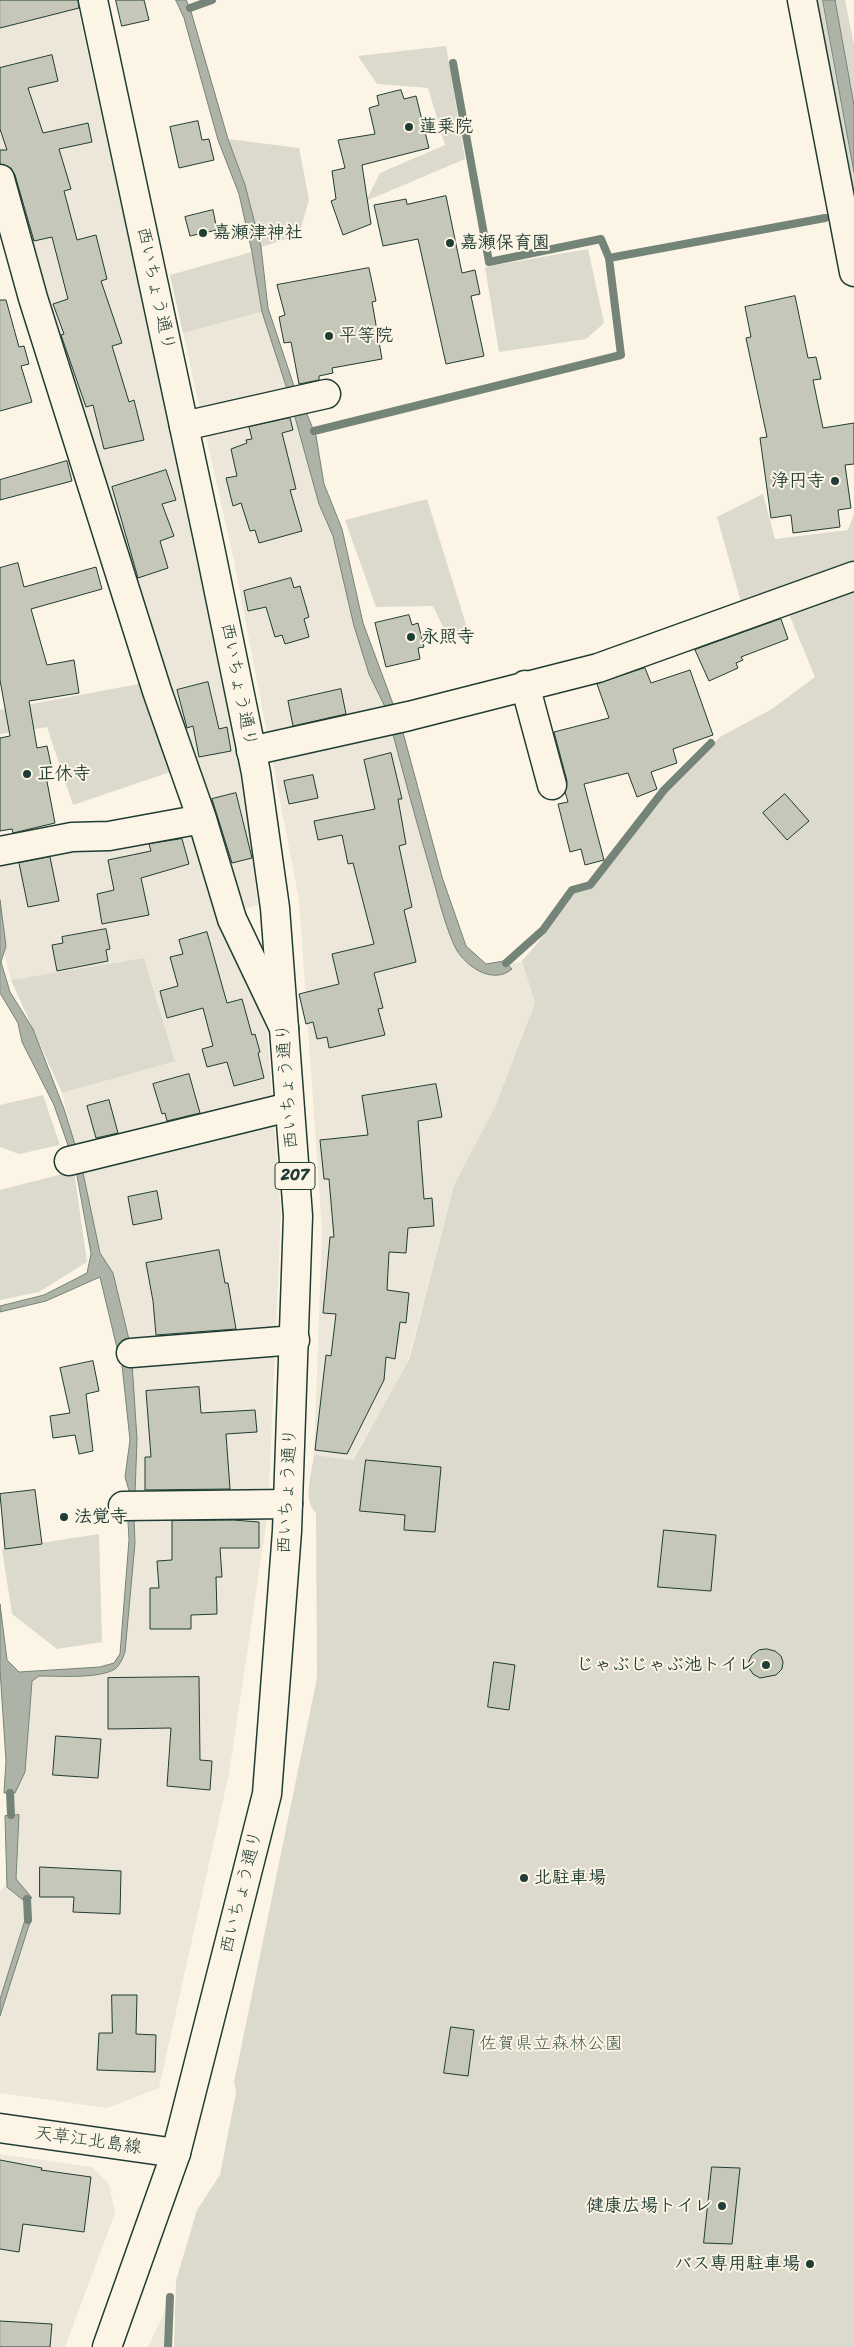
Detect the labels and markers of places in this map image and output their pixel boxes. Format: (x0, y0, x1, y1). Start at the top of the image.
place label: 蓮乗院 (419, 116, 473, 138)
marker: 蓮乗院 (403, 121, 415, 133)
place label: 嘉瀬津神社 (213, 222, 303, 244)
marker: 嘉瀬津神社 (197, 227, 209, 239)
place label: 嘉瀬保育園 (460, 232, 550, 254)
marker: 嘉瀬保育園 (444, 237, 456, 249)
place label: 平等院 (339, 325, 393, 347)
marker: 平等院 (323, 330, 335, 342)
place label: 浄円寺 (771, 470, 825, 492)
marker: 浄円寺 (829, 475, 841, 487)
place label: 永照寺 (421, 626, 475, 648)
marker: 永照寺 (405, 631, 417, 643)
place label: 正休寺 (37, 763, 91, 785)
marker: 正休寺 (21, 768, 33, 780)
place label: 法覚寺 (74, 1506, 128, 1528)
marker: 法覚寺 (58, 1511, 70, 1523)
place label: じゃぶじゃぶ池トイレ (576, 1654, 756, 1676)
marker: じゃぶじゃぶ池トイレ (760, 1659, 772, 1671)
place label: 北駐車場 (534, 1867, 606, 1889)
marker: 北駐車場 (518, 1872, 530, 1884)
place label: 健康広場トイレ (586, 2195, 712, 2217)
marker: 健康広場トイレ (716, 2200, 728, 2212)
place label: バス専用駐車場 (674, 2253, 800, 2275)
marker: バス専用駐車場 (804, 2258, 816, 2270)

